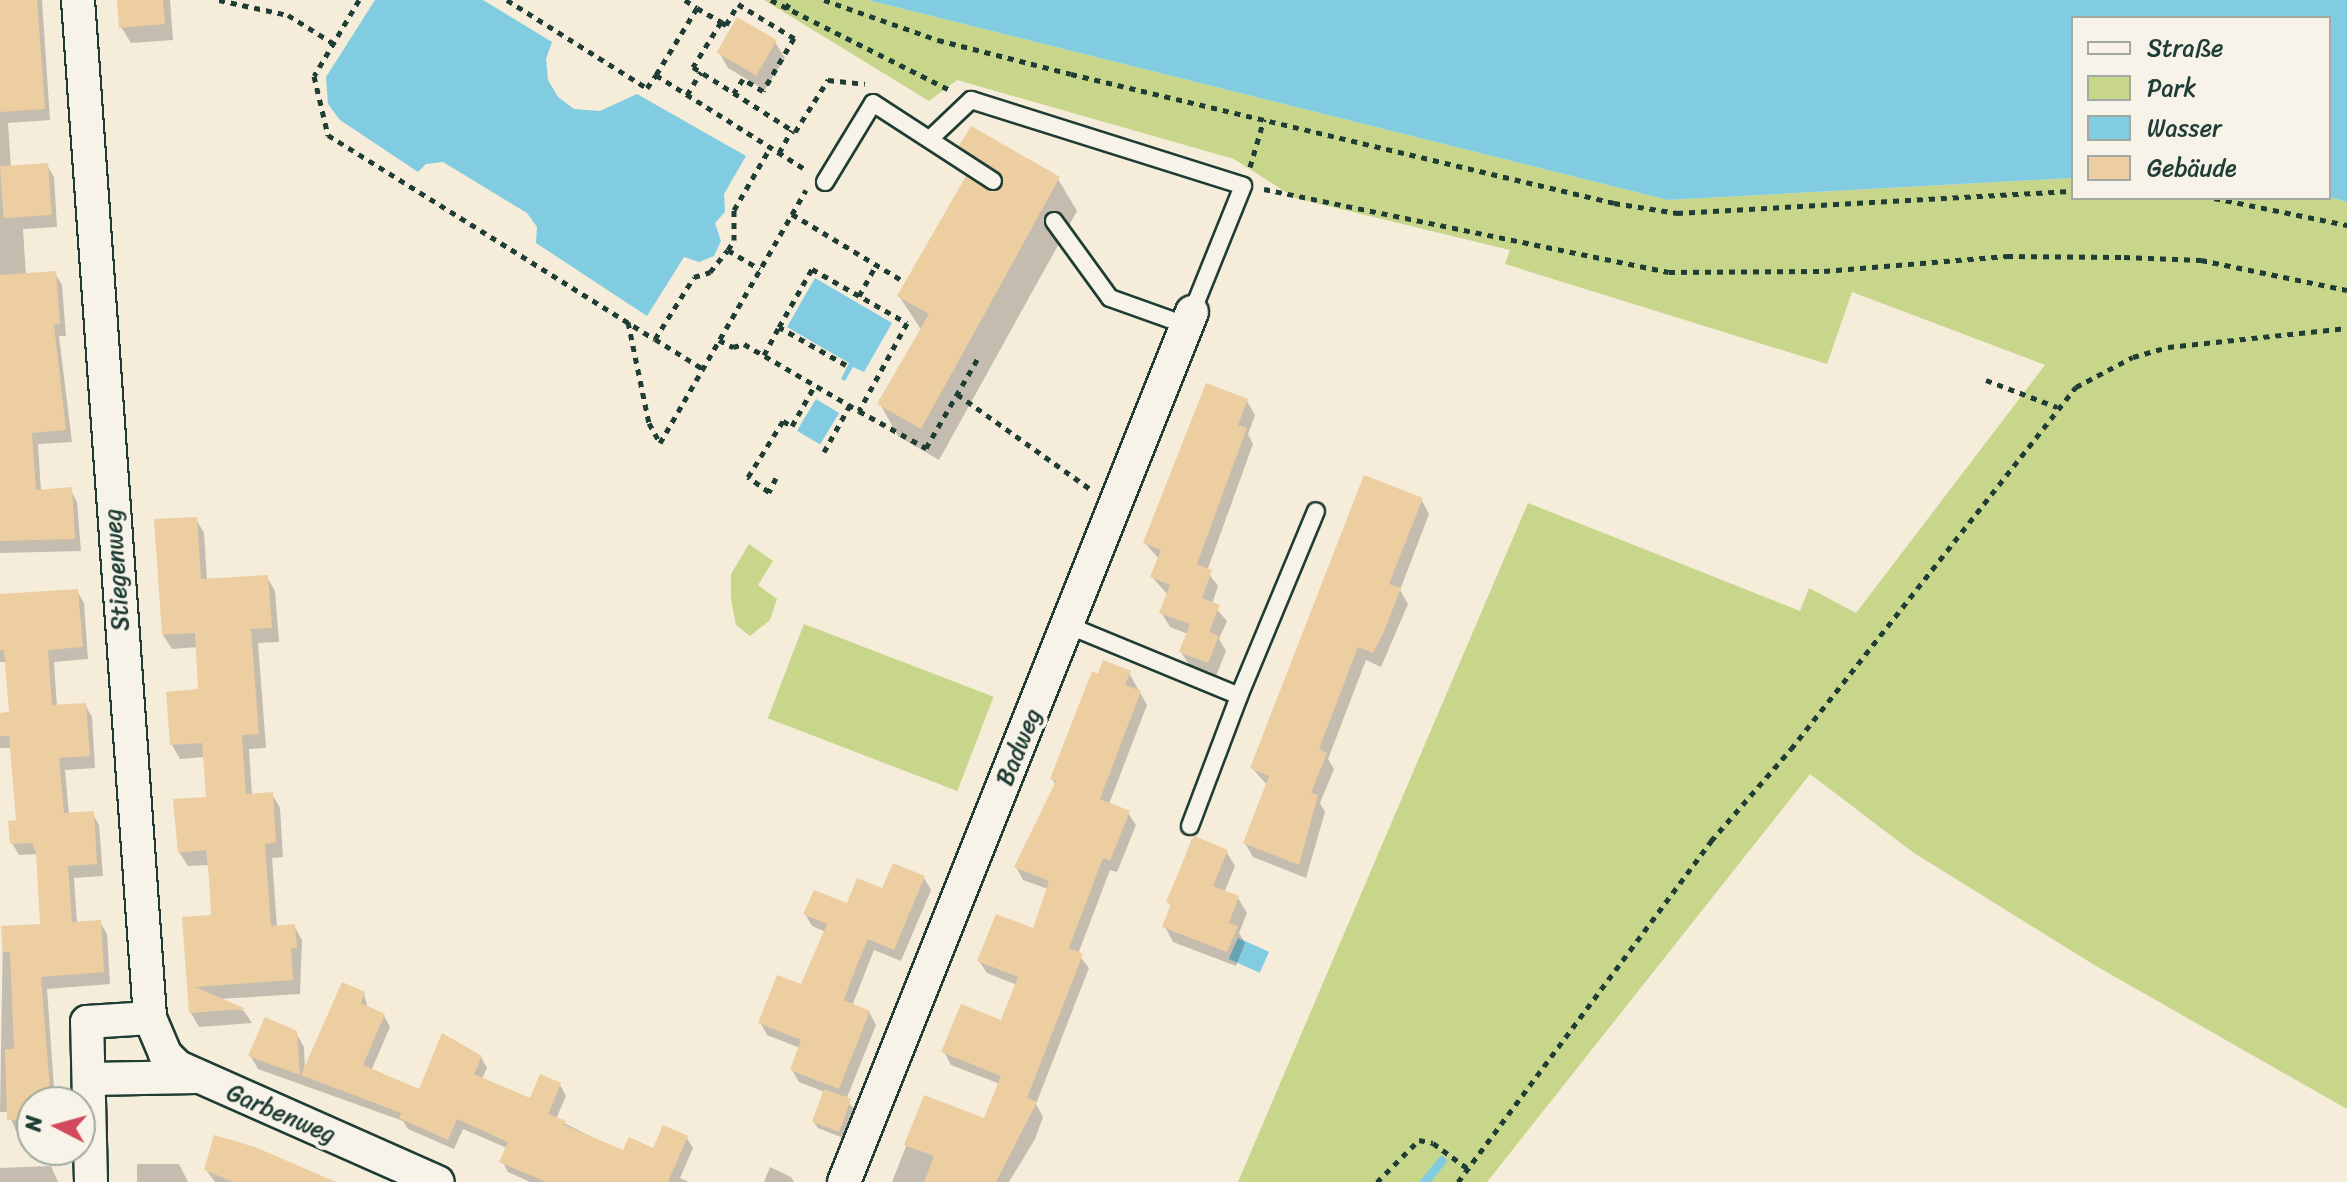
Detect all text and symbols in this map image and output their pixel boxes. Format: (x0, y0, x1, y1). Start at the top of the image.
legend (2071, 16, 2331, 200)
text: Straße (2147, 27, 2223, 69)
text: Park (2147, 67, 2196, 109)
text: Wasser (2147, 107, 2222, 149)
text: Gebäude (2147, 147, 2237, 189)
street label: Stiegenweg (98, 508, 136, 632)
street label: Badweg (990, 704, 1048, 790)
street label: Garbenweg (222, 1078, 340, 1150)
north arrow (16, 1086, 96, 1166)
text: N (13, 1114, 54, 1133)

